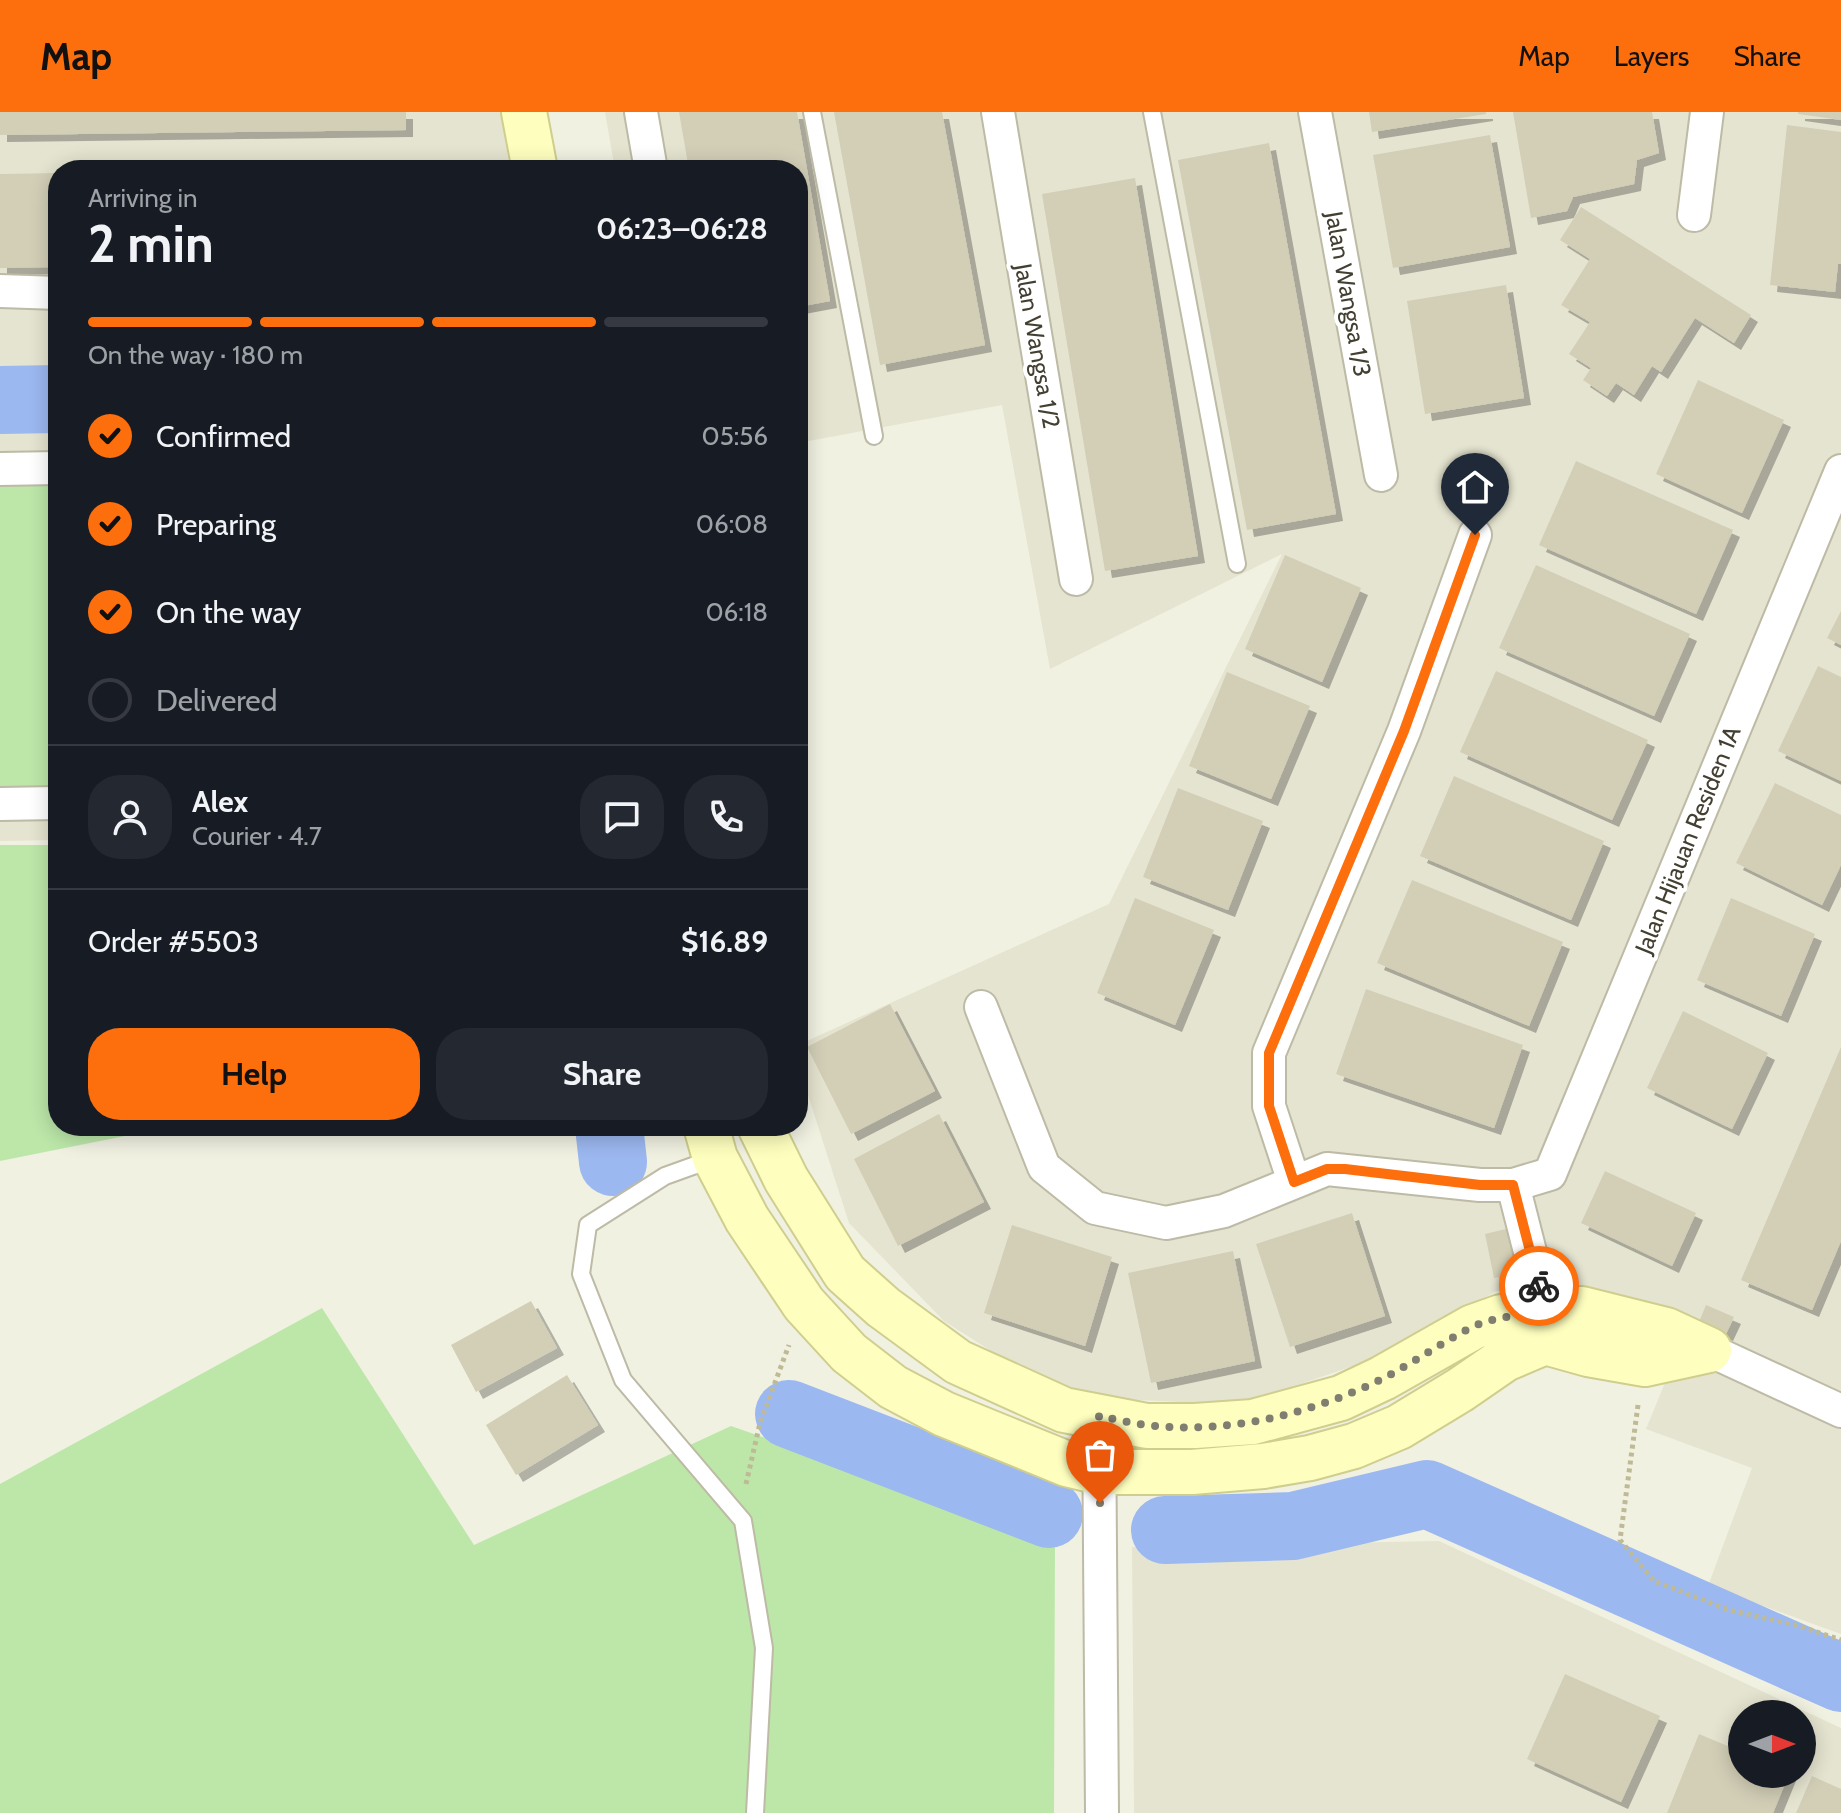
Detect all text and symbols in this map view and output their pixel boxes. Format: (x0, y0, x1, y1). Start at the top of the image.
text: Map (40, 33, 112, 80)
text: Map (1518, 39, 1570, 73)
text: Layers (1614, 39, 1689, 73)
text: Share (1733, 39, 1801, 73)
text: Arriving in (88, 182, 198, 214)
street label: Jalan Wangsa 1/3 (1320, 208, 1377, 379)
text: 06:23–06:28 (596, 210, 768, 247)
text: 2 min (88, 212, 214, 275)
street label: Jalan Wangsa 1/2 (1009, 260, 1066, 431)
text: On the way · 180 m (88, 339, 303, 371)
icon: check (88, 414, 132, 458)
text: Confirmed (156, 418, 291, 455)
text: 05:56 (702, 420, 768, 452)
pin (1441, 453, 1509, 535)
icon: home (1453, 465, 1497, 509)
icon: check (88, 502, 132, 546)
text: Preparing (156, 506, 276, 543)
text: 06:08 (696, 508, 768, 540)
icon: check (88, 590, 132, 634)
text: On the way (156, 594, 301, 631)
text: 06:18 (705, 596, 768, 628)
text: Delivered (156, 682, 277, 719)
street label: Jalan Hijauan Residen 1A (1628, 721, 1747, 959)
button: person (88, 775, 172, 859)
button: chat (580, 775, 664, 859)
button: phone (684, 775, 768, 859)
text: Alex (192, 783, 248, 820)
text: Courier · 4.7 (192, 820, 322, 852)
text: Order #5503 (88, 923, 259, 960)
text: $16.89 (681, 923, 768, 960)
button: Help (88, 1028, 420, 1120)
button: Share (436, 1028, 768, 1120)
courier (1499, 1246, 1579, 1326)
icon: bike (1517, 1264, 1561, 1308)
pin (1066, 1421, 1134, 1503)
icon: bag (1078, 1433, 1122, 1477)
north arrow (1728, 1700, 1816, 1788)
map controls (1728, 1700, 1816, 1788)

